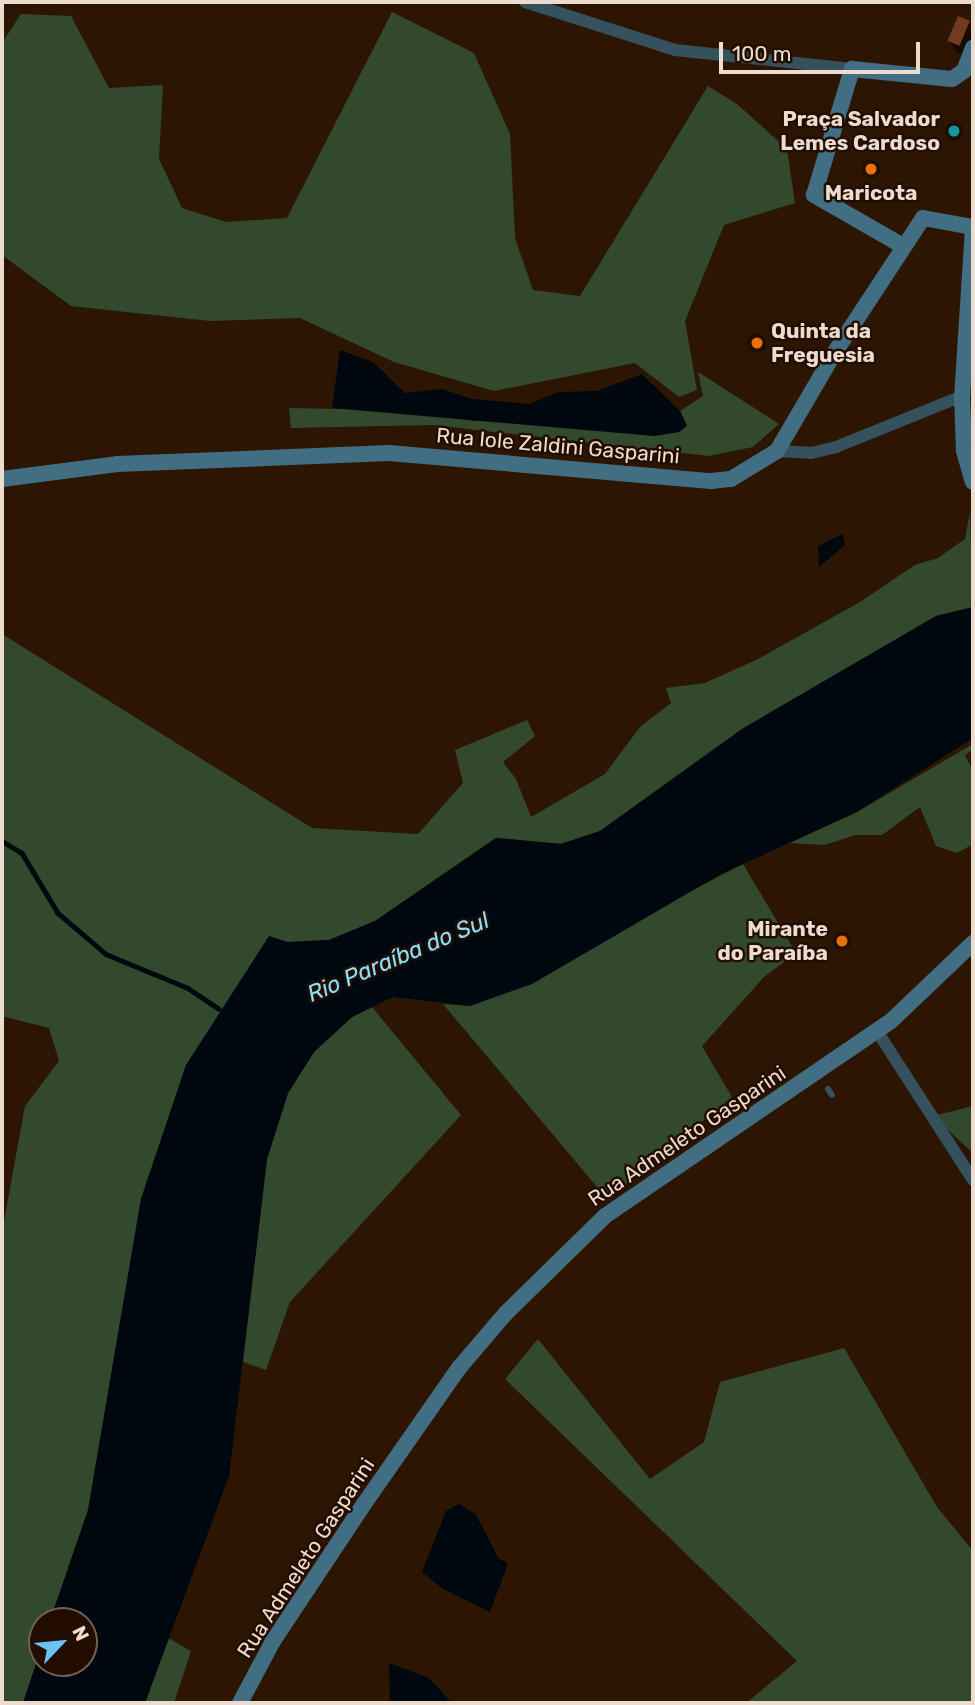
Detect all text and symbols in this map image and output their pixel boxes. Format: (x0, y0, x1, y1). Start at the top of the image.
scale bar (723, 28, 924, 72)
text: 100 m (732, 41, 791, 66)
place label: Praça Salvador Lemes Cardoso (780, 106, 940, 156)
marker: Praça Salvador Lemes Cardoso (946, 123, 962, 139)
marker: Maricota (863, 161, 879, 177)
place label: Maricota (825, 180, 917, 206)
place label: Quinta da Freguesia (771, 318, 875, 368)
marker: Quinta da Freguesia (749, 335, 765, 351)
street label: Rua Iole Zaldini Gasparini (435, 423, 681, 469)
water label: Rio Paraíba do Sul (303, 906, 493, 1008)
place label: Mirante do Paraíba (717, 916, 828, 966)
marker: Mirante do Paraíba (834, 933, 850, 949)
street label: Rua Admeleto Gasparini (583, 1060, 791, 1212)
street label: Rua Admeleto Gasparini (232, 1453, 380, 1663)
north arrow (28, 1607, 98, 1677)
text: N (67, 1622, 94, 1645)

